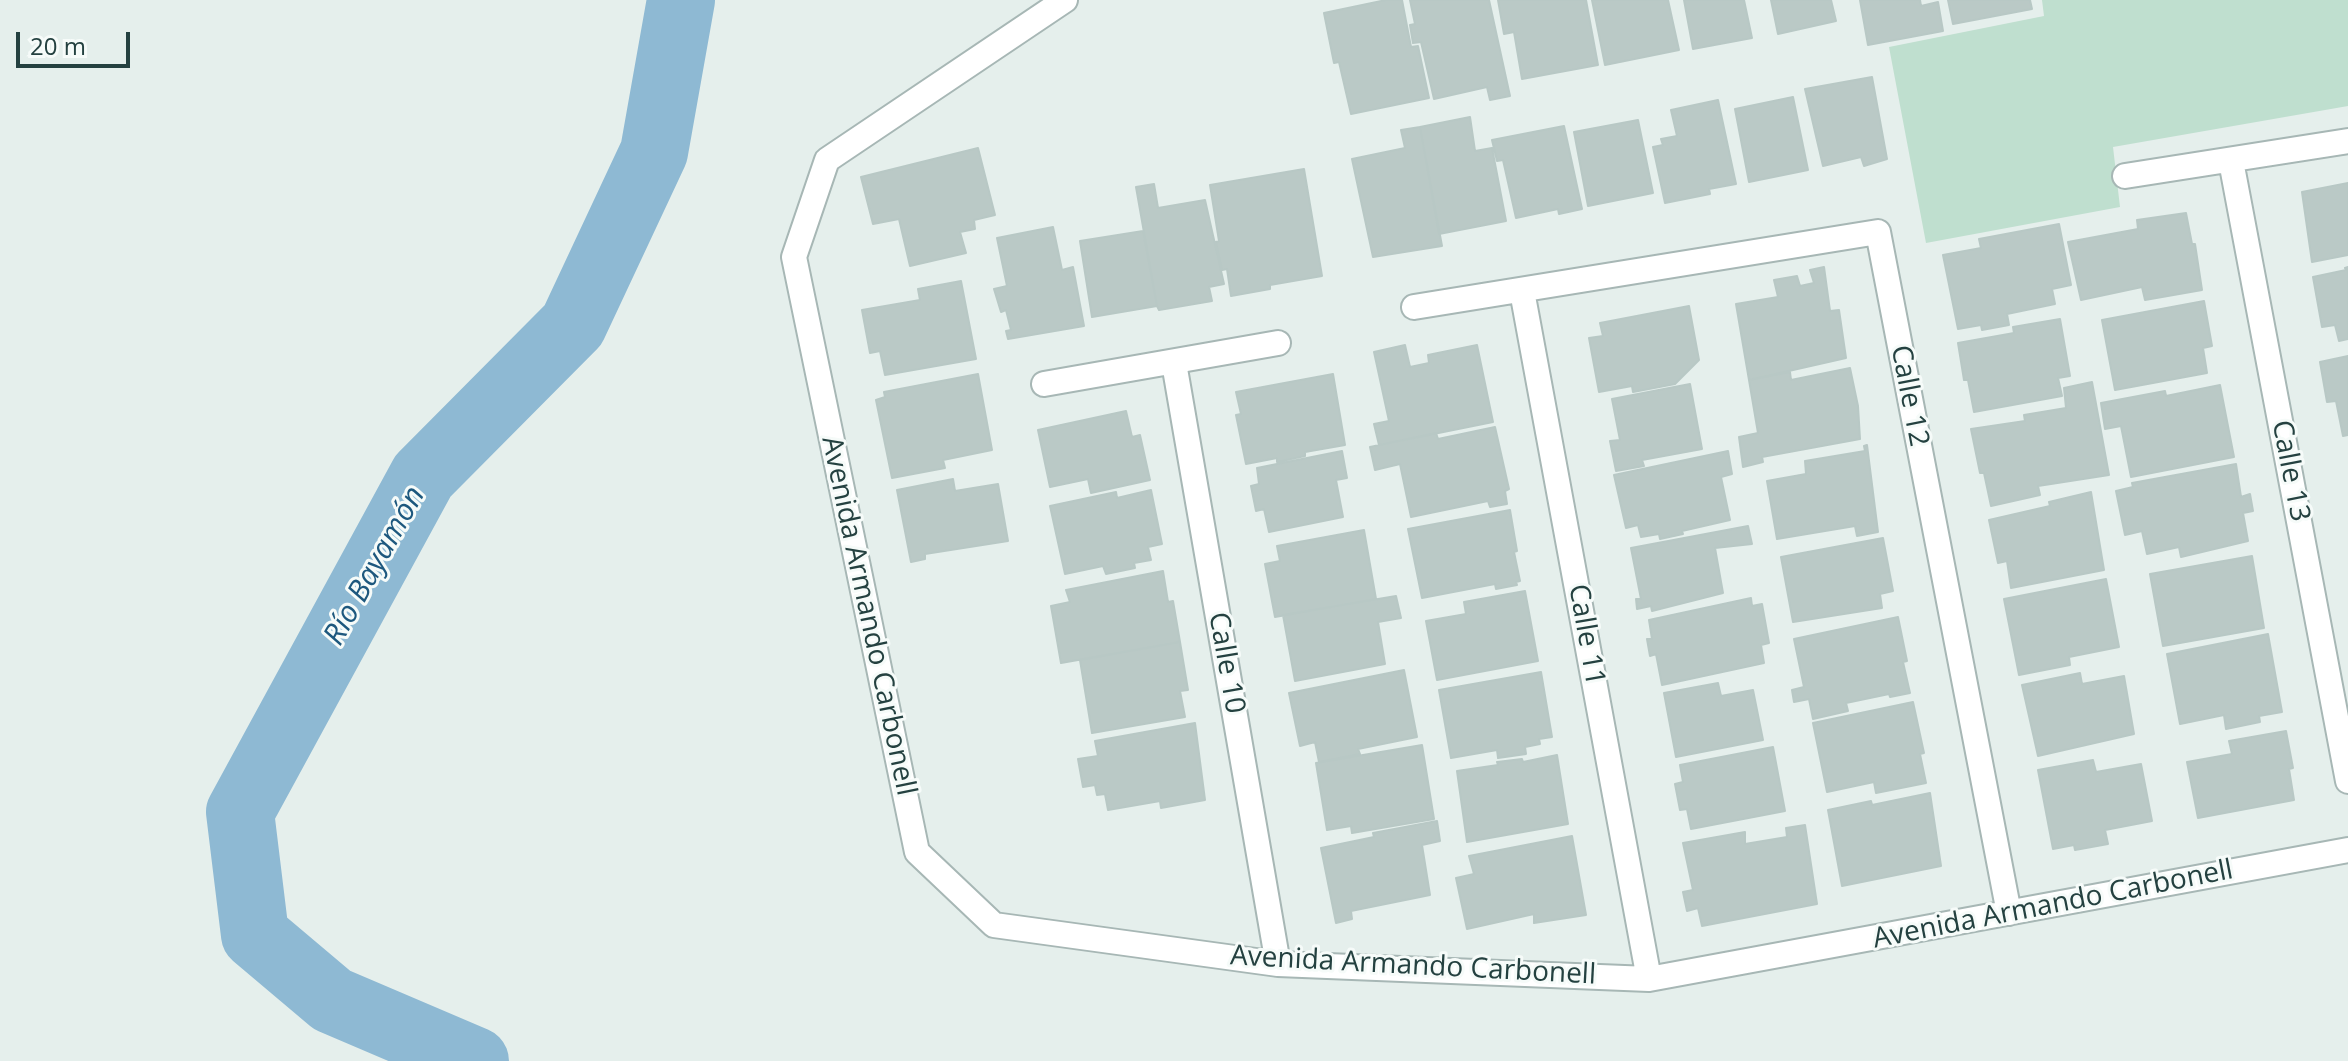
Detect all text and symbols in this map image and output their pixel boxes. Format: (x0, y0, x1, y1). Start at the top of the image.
scale bar (20, 16, 134, 66)
text: 20 m (30, 29, 86, 62)
street label: Calle 12 (1883, 343, 1935, 449)
street label: Calle 13 (2264, 418, 2316, 524)
street label: Avenida Armando Carbonell (813, 433, 923, 799)
water label: Río Bayamón (317, 481, 433, 651)
street label: Calle 11 (1561, 582, 1611, 688)
street label: Calle 10 (1201, 610, 1251, 716)
street label: Avenida Armando Carbonell (1870, 854, 2236, 956)
street label: Avenida Armando Carbonell (1229, 940, 1597, 992)

